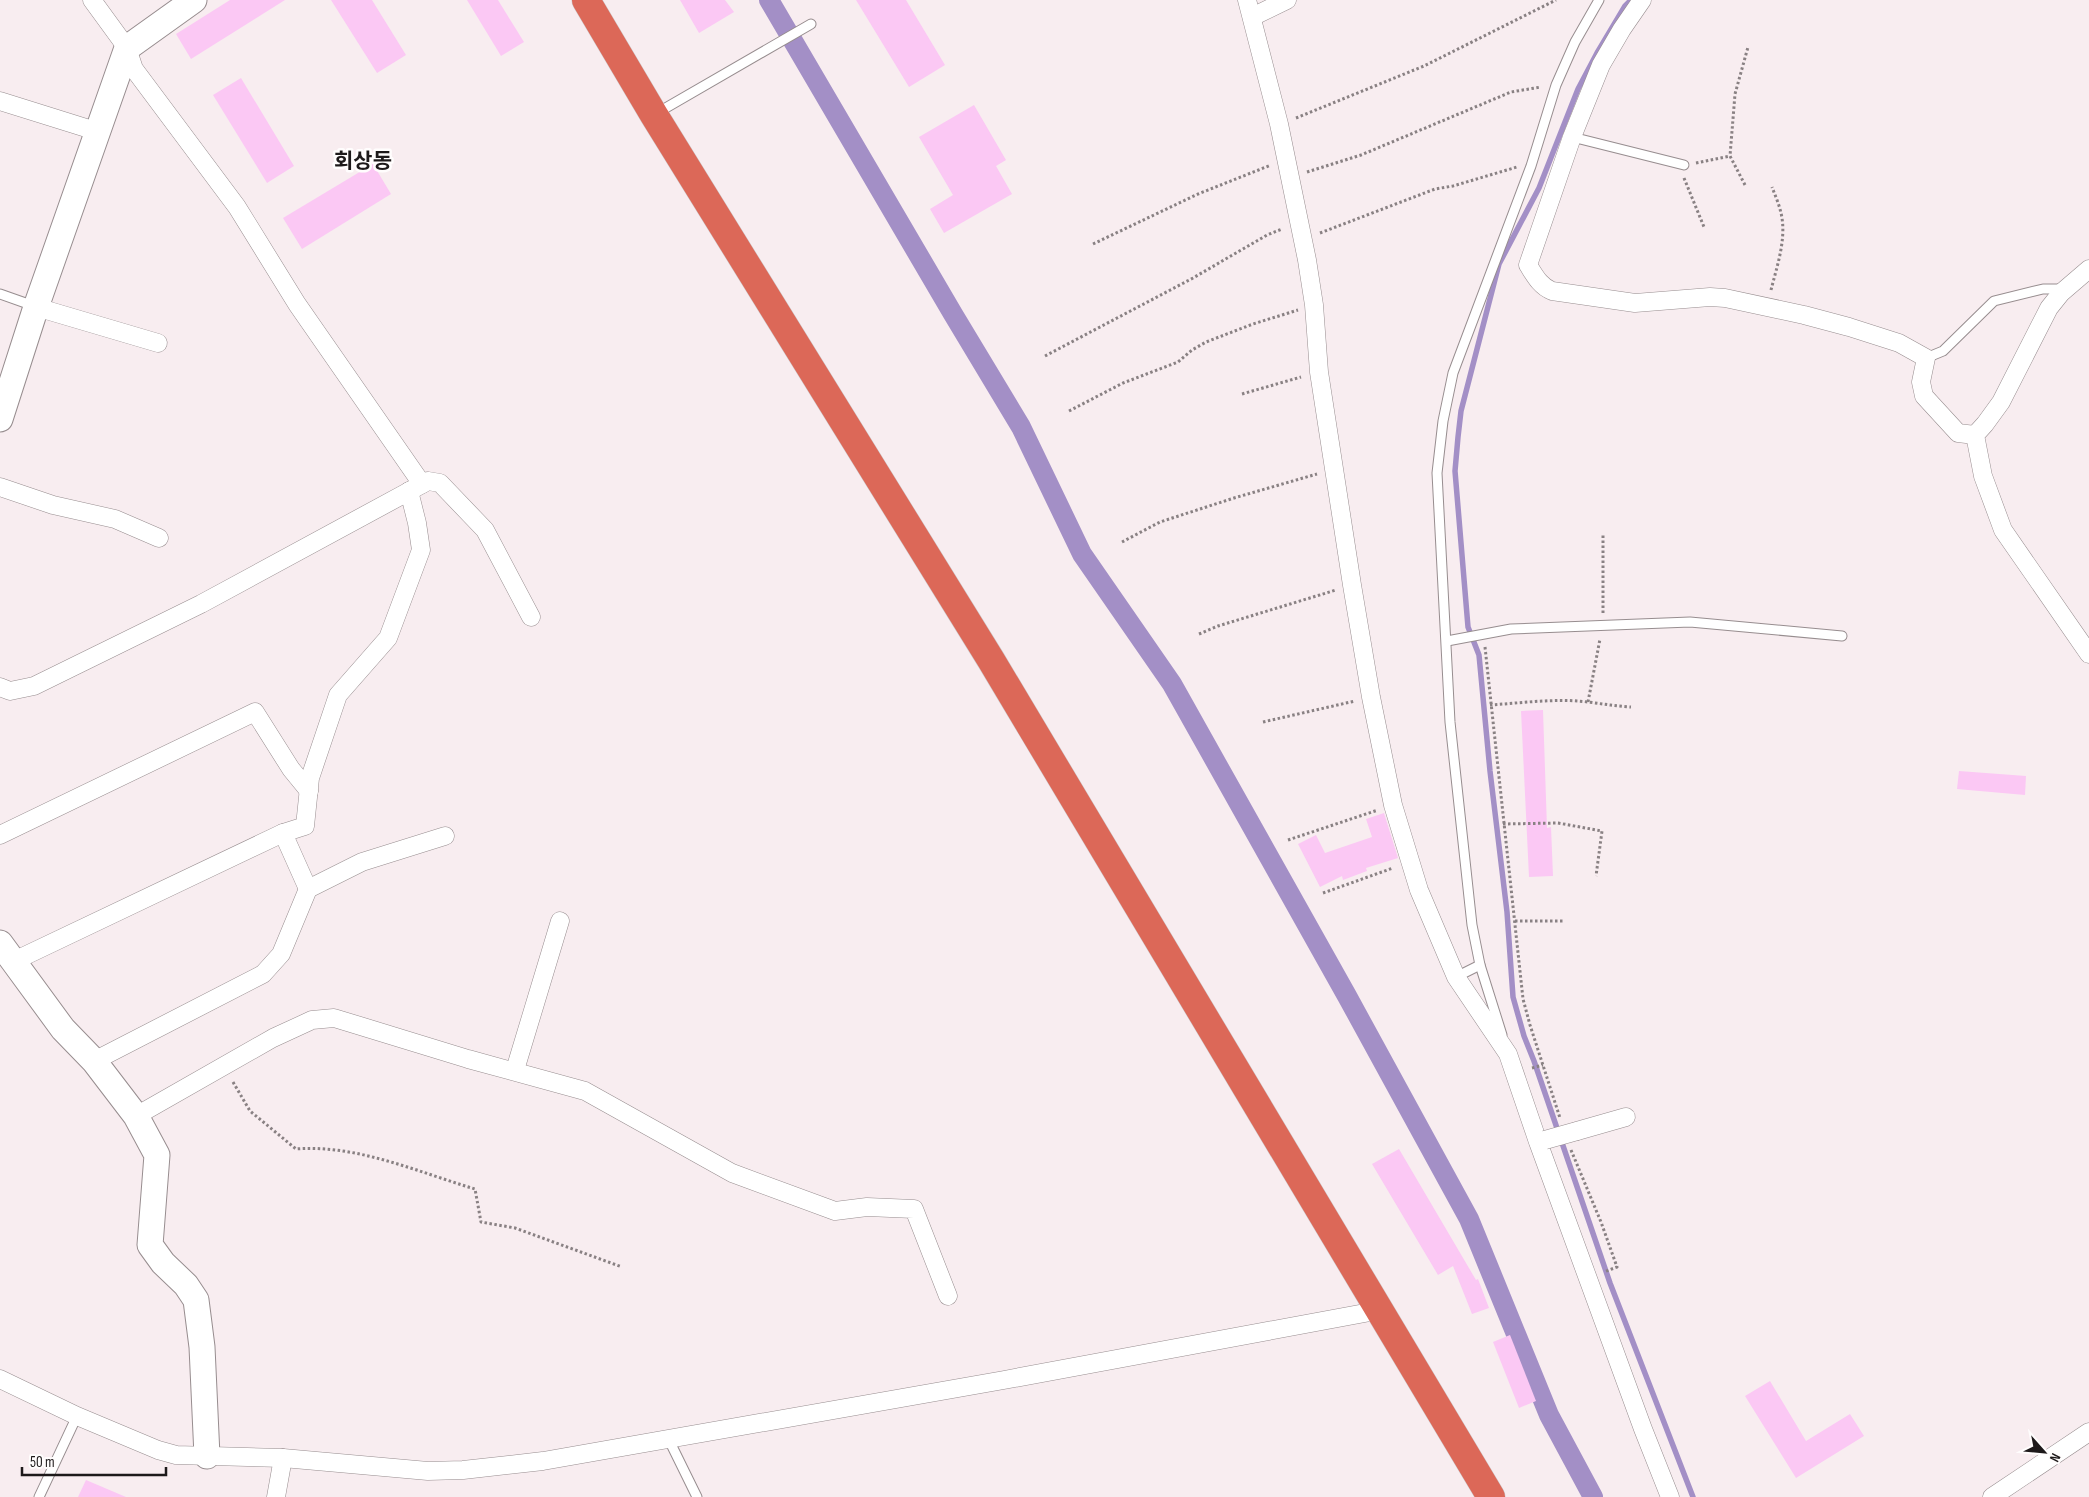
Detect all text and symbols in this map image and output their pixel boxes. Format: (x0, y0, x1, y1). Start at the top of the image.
district label: 회상동 (334, 149, 392, 174)
north arrow (2019, 1427, 2069, 1477)
scale bar (22, 1444, 166, 1476)
text: N (2046, 1450, 2064, 1465)
text: 50 m (30, 1453, 55, 1472)

